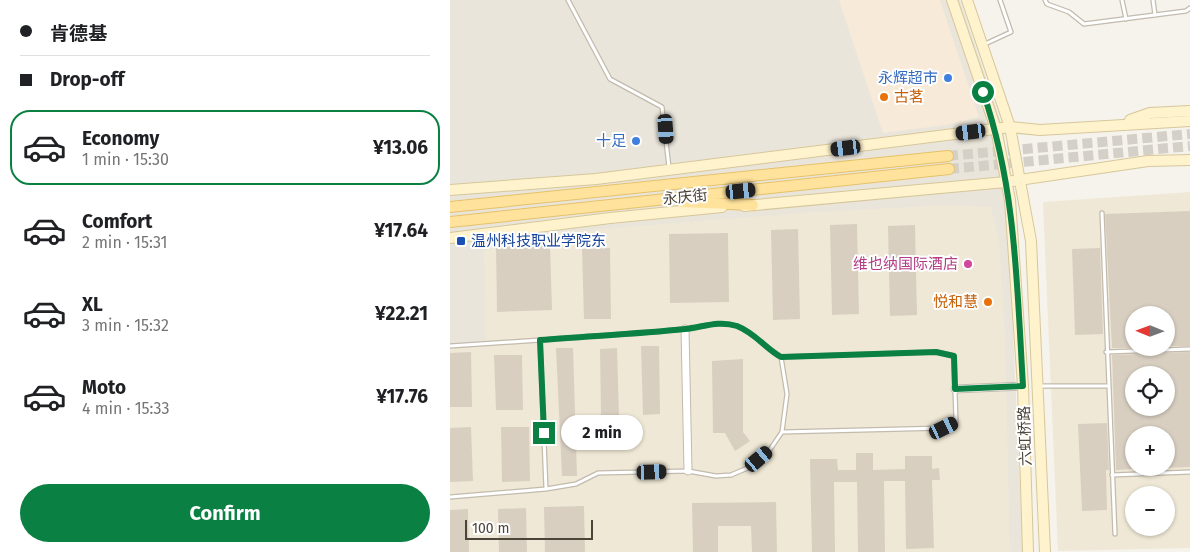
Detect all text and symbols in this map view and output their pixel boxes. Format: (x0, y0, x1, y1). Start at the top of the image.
text: 肯德基 (50, 22, 107, 45)
text: Drop-off (50, 68, 124, 91)
place label: 永辉超市 (878, 69, 938, 87)
marker: 永辉超市 (942, 72, 954, 84)
route start (972, 81, 994, 103)
place label: 古茗 (894, 88, 924, 106)
marker: 古茗 (878, 91, 890, 103)
car (657, 114, 674, 144)
car (955, 123, 986, 141)
icon: car (22, 125, 67, 170)
text: Economy (82, 127, 159, 150)
place label: 十足 (596, 132, 626, 150)
marker: 十足 (630, 135, 642, 147)
text: ¥13.06 (373, 136, 428, 159)
car (830, 139, 861, 157)
text: 1 min · 15:30 (82, 150, 169, 169)
car (725, 182, 756, 200)
street label: 永庆街 (662, 186, 708, 208)
icon: car (22, 208, 67, 253)
text: Comfort (82, 210, 152, 233)
text: ¥17.64 (374, 219, 428, 242)
place label: 温州科技职业学院东 (471, 232, 606, 250)
text: 2 min · 15:31 (82, 233, 168, 252)
marker: 温州科技职业学院东 (455, 235, 467, 247)
place label: 维也纳国际酒店 (853, 255, 958, 273)
marker: 维也纳国际酒店 (962, 258, 974, 270)
icon: car (22, 291, 67, 336)
text: XL (82, 293, 103, 316)
place label: 悦和慧 (933, 293, 978, 311)
marker: 悦和慧 (982, 296, 994, 308)
text: ¥22.21 (375, 302, 428, 325)
north arrow (1125, 306, 1175, 356)
map controls (1125, 306, 1175, 536)
text: 3 min · 15:32 (82, 316, 169, 335)
button: locate (1125, 366, 1175, 416)
icon: car (22, 374, 67, 419)
text: Moto (82, 376, 126, 399)
text: ¥17.76 (376, 385, 428, 408)
text: 4 min · 15:33 (82, 399, 170, 418)
street label: 六虹桥路 (1015, 406, 1035, 466)
car (927, 415, 960, 441)
callout: 2 min (562, 416, 644, 450)
route end (533, 422, 555, 444)
text: 2 min (582, 423, 622, 442)
button: + (1125, 426, 1175, 476)
car (742, 444, 775, 474)
car (636, 464, 667, 480)
button: Confirm (20, 484, 430, 542)
button: − (1125, 486, 1175, 536)
scale bar (465, 517, 592, 540)
text: 100 m (472, 520, 509, 537)

